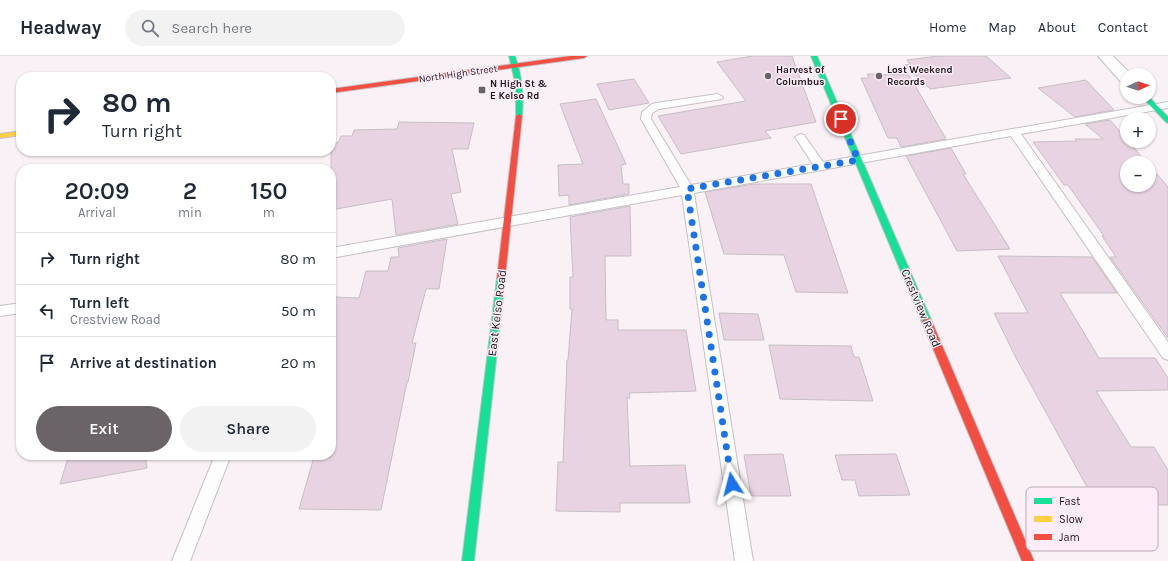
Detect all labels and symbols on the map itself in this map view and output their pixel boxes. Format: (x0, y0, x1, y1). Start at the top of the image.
street label: North High Street (418, 63, 498, 85)
place label: Harvest of Columbus (776, 64, 825, 88)
place label: Lost Weekend Records (887, 64, 953, 88)
north arrow (1120, 68, 1156, 104)
marker: Harvest of Columbus (763, 71, 773, 81)
marker: Lost Weekend Records (874, 71, 884, 81)
place label: N High St & E Kelso Rd (490, 78, 547, 102)
marker: N High St & E Kelso Rd (477, 85, 487, 95)
pin (824, 102, 858, 136)
street label: Crestview Road (898, 267, 944, 349)
street label: East Kelso Road (485, 269, 509, 357)
position arrow (711, 463, 753, 505)
legend (1026, 487, 1158, 551)
text: Fast (1059, 495, 1080, 508)
text: Slow (1059, 513, 1083, 526)
text: Jam (1059, 531, 1080, 544)

